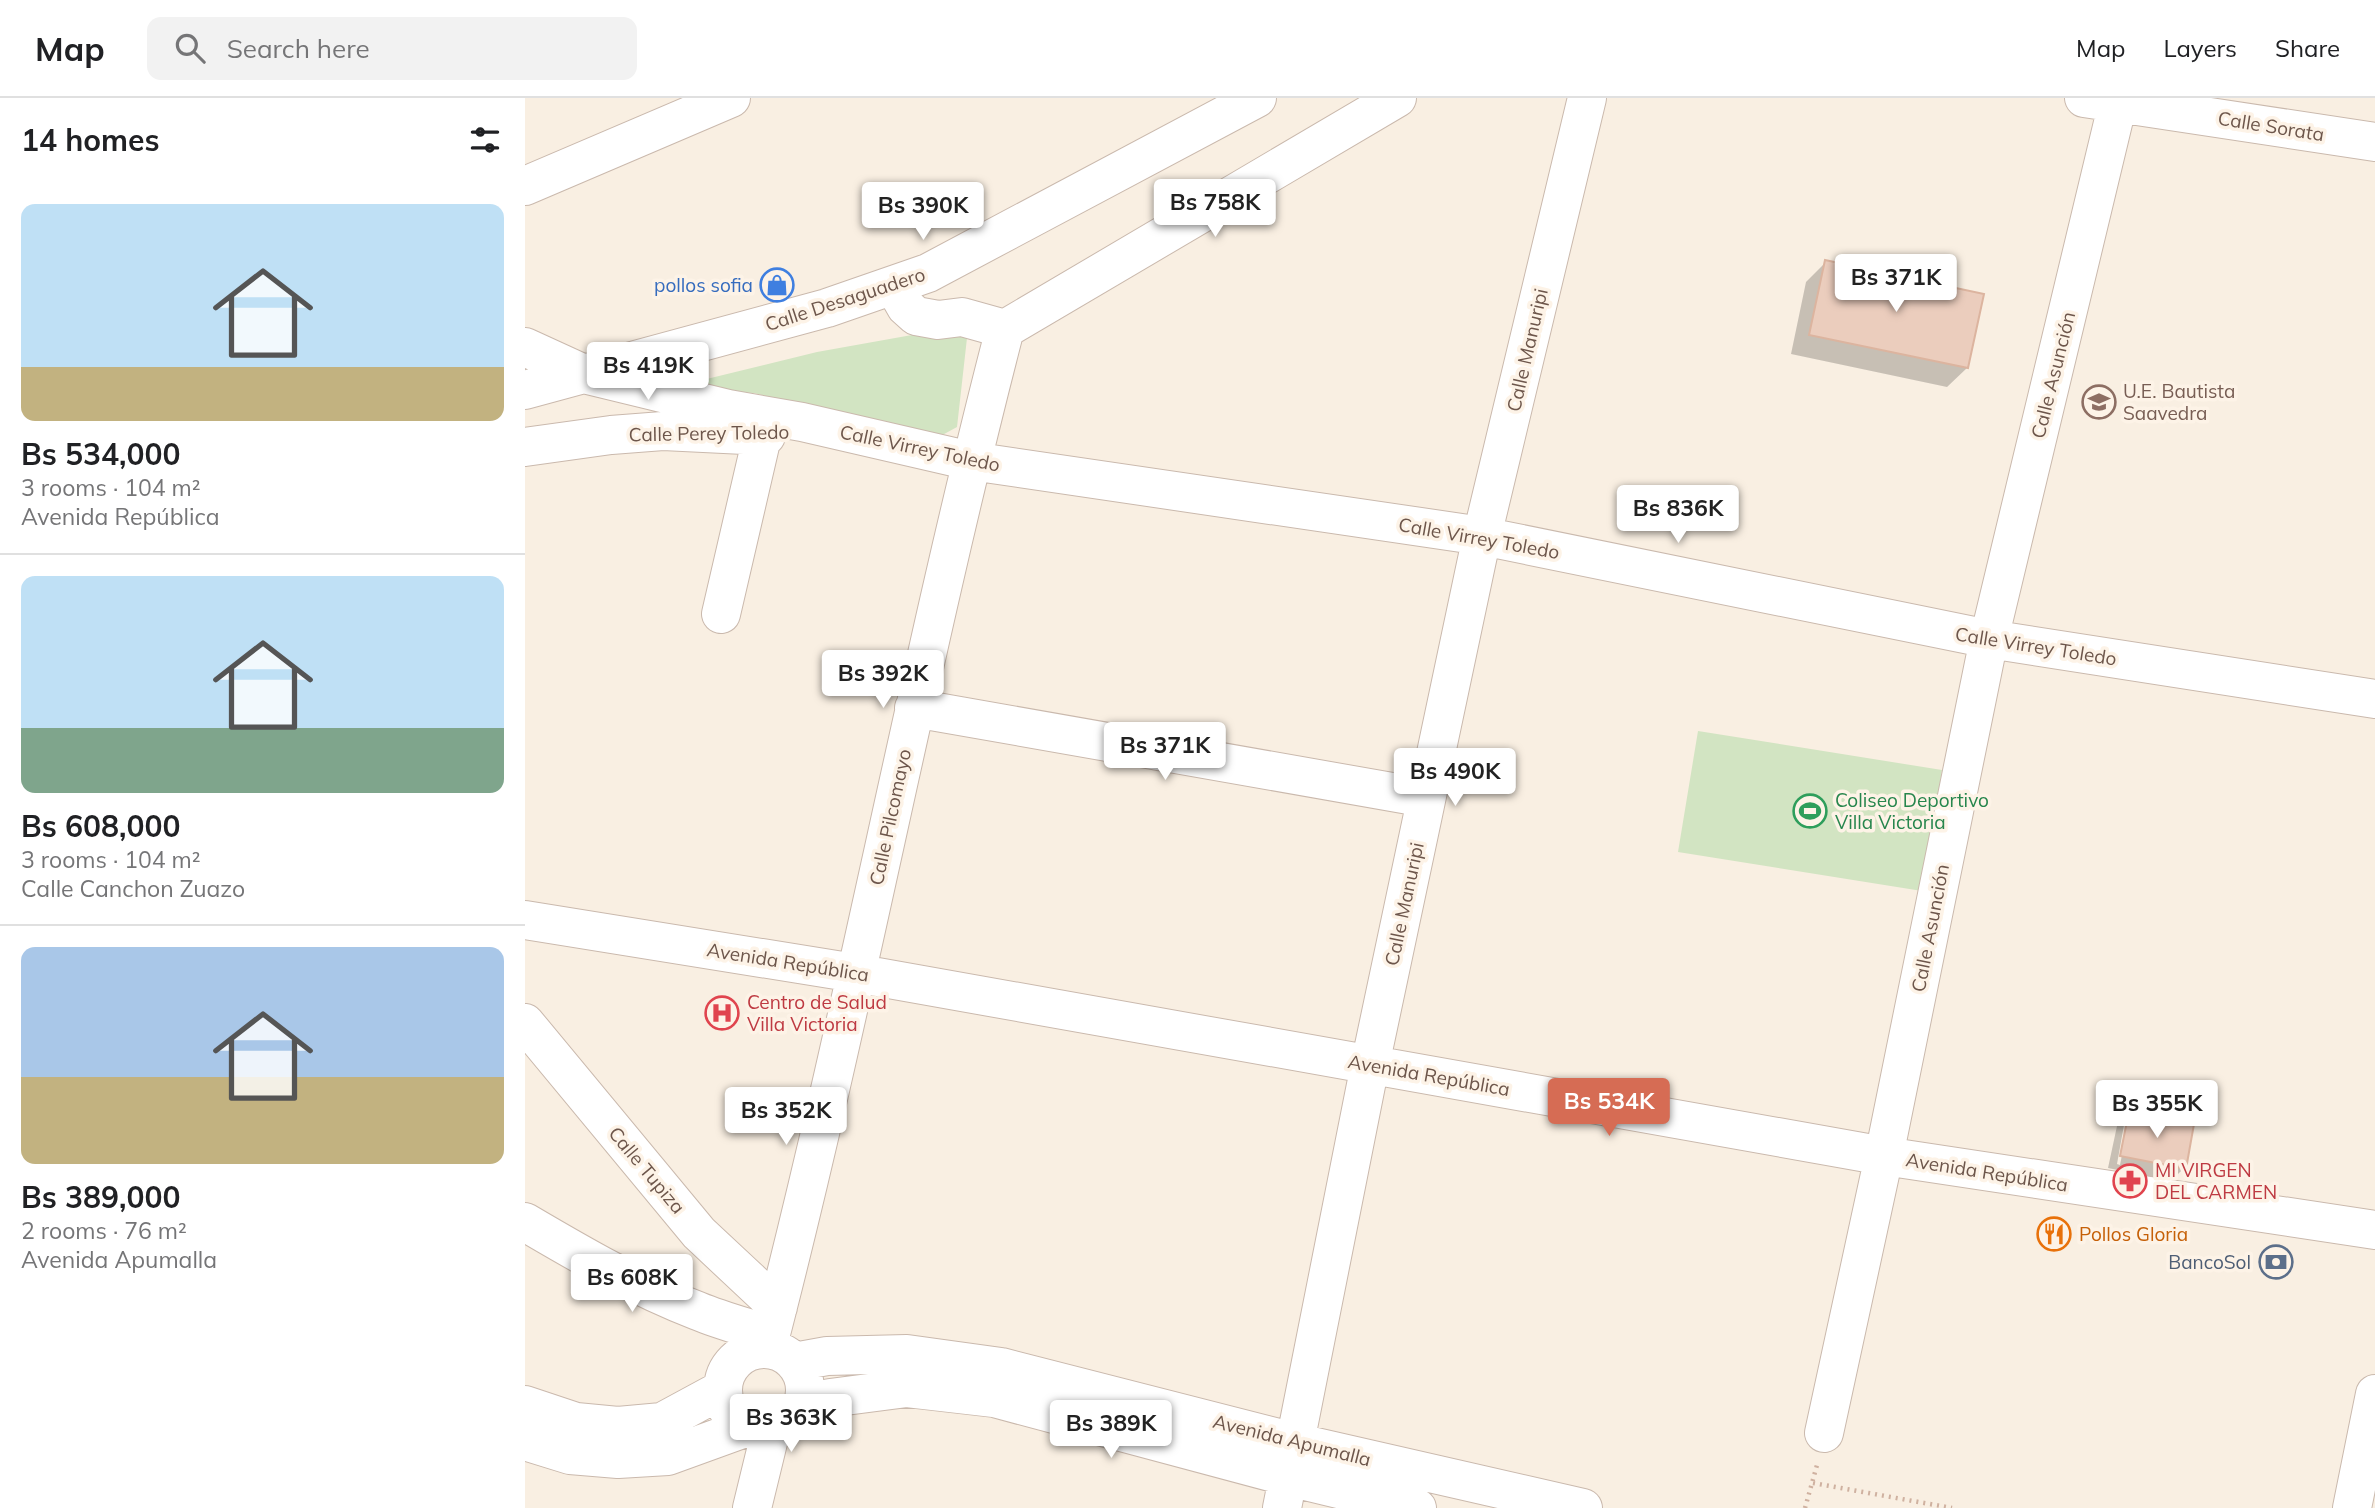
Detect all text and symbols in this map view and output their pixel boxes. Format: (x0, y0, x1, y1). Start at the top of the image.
search box (147, 17, 637, 80)
text: Map (35, 28, 105, 69)
icon: search (171, 29, 209, 67)
text: Search here (227, 32, 370, 65)
text: Map (2076, 33, 2125, 63)
text: Layers (2163, 33, 2237, 63)
text: Share (2275, 33, 2340, 63)
street label: Calle Sorata (2216, 106, 2326, 146)
text: 14 homes (21, 121, 160, 159)
icon: filters (466, 121, 504, 159)
pin: Bs 758K (1150, 180, 1280, 239)
pin: Bs 390K (858, 183, 988, 242)
text: Bs 758K (1170, 187, 1260, 216)
text: Bs 390K (878, 190, 968, 219)
icon: home (200, 250, 326, 376)
pin: Bs 371K (1831, 254, 1961, 314)
street label: Calle Desaguadero (762, 262, 928, 336)
text: Bs 371K (1851, 262, 1941, 291)
shop icon: pollos sofia (758, 266, 796, 304)
place label: pollos sofia (654, 273, 753, 297)
street label: Calle Manuripi (1501, 286, 1553, 414)
street label: Calle Asunción (2026, 309, 2080, 441)
pin: Bs 419K (583, 342, 713, 402)
text: Bs 419K (603, 350, 693, 379)
place label: U.E. Bautista Saavedra (2123, 379, 2235, 425)
school or university icon: U.E. Bautista Saavedra (2080, 383, 2118, 421)
street label: Calle Virrey Toledo (838, 419, 1002, 477)
street label: Calle Perey Toledo (628, 420, 790, 446)
text: Bs 534,000 (21, 435, 180, 473)
text: 3 rooms · 104 m² (21, 473, 201, 502)
pin: Bs 836K (1613, 486, 1743, 545)
text: Bs 836K (1633, 493, 1723, 522)
text: Avenida República (21, 502, 220, 531)
street label: Calle Virrey Toledo (1397, 512, 1561, 564)
street label: Calle Virrey Toledo (1954, 621, 2118, 671)
icon: home (200, 622, 326, 748)
pin: Bs 392K (818, 650, 948, 710)
text: Bs 392K (838, 658, 928, 687)
pin: Bs 371K (1100, 722, 1230, 782)
text: Bs 371K (1120, 730, 1210, 759)
street label: Calle Pilcomayo (864, 747, 916, 887)
pin: Bs 490K (1390, 748, 1520, 808)
text: Bs 490K (1410, 756, 1500, 785)
place label: Coliseo Deportivo Villa Victoria (1835, 788, 1989, 834)
sports icon: Coliseo Deportivo Villa Victoria (1791, 792, 1829, 830)
text: Bs 608,000 (21, 807, 180, 845)
street label: Calle Manuripi (1379, 840, 1429, 968)
text: 3 rooms · 104 m² (21, 845, 201, 874)
street label: Calle Asunción (1906, 862, 1954, 994)
text: Calle Canchon Zuazo (21, 874, 245, 903)
street label: Avenida República (705, 937, 871, 987)
place label: Centro de Salud Villa Victoria (747, 990, 887, 1036)
icon: home (200, 993, 326, 1119)
hospital icon: Centro de Salud Villa Victoria (703, 994, 741, 1032)
street label: Avenida República (1346, 1049, 1512, 1101)
pin: Bs 534K (1544, 1079, 1674, 1138)
pin: Bs 355K (2092, 1080, 2222, 1140)
text: Bs 534K (1564, 1086, 1654, 1115)
pin: Bs 352K (721, 1088, 851, 1147)
text: Bs 355K (2112, 1088, 2202, 1117)
text: Bs 352K (741, 1095, 831, 1124)
street label: Calle Tupiza (604, 1121, 690, 1219)
street label: Avenida República (1904, 1147, 2070, 1197)
place label: MI VIRGEN DEL CARMEN (2155, 1158, 2277, 1204)
pharmacy icon: MI VIRGEN DEL CARMEN (2111, 1162, 2149, 1200)
text: Bs 389,000 (21, 1178, 180, 1216)
restaurant icon: Pollos Gloria (2035, 1215, 2073, 1253)
text: 2 rooms · 76 m² (21, 1216, 187, 1245)
place label: Pollos Gloria (2079, 1222, 2188, 1246)
bank icon: BancoSol (2257, 1243, 2295, 1281)
text: Avenida Apumalla (21, 1245, 217, 1274)
place label: BancoSol (2168, 1250, 2251, 1274)
pin: Bs 608K (567, 1254, 697, 1314)
text: Bs 608K (587, 1262, 677, 1291)
pin: Bs 363K (726, 1394, 856, 1454)
pin: Bs 389K (1046, 1400, 1176, 1460)
text: Bs 363K (746, 1402, 836, 1431)
text: Bs 389K (1066, 1408, 1156, 1437)
street label: Avenida Apumalla (1210, 1409, 1374, 1471)

